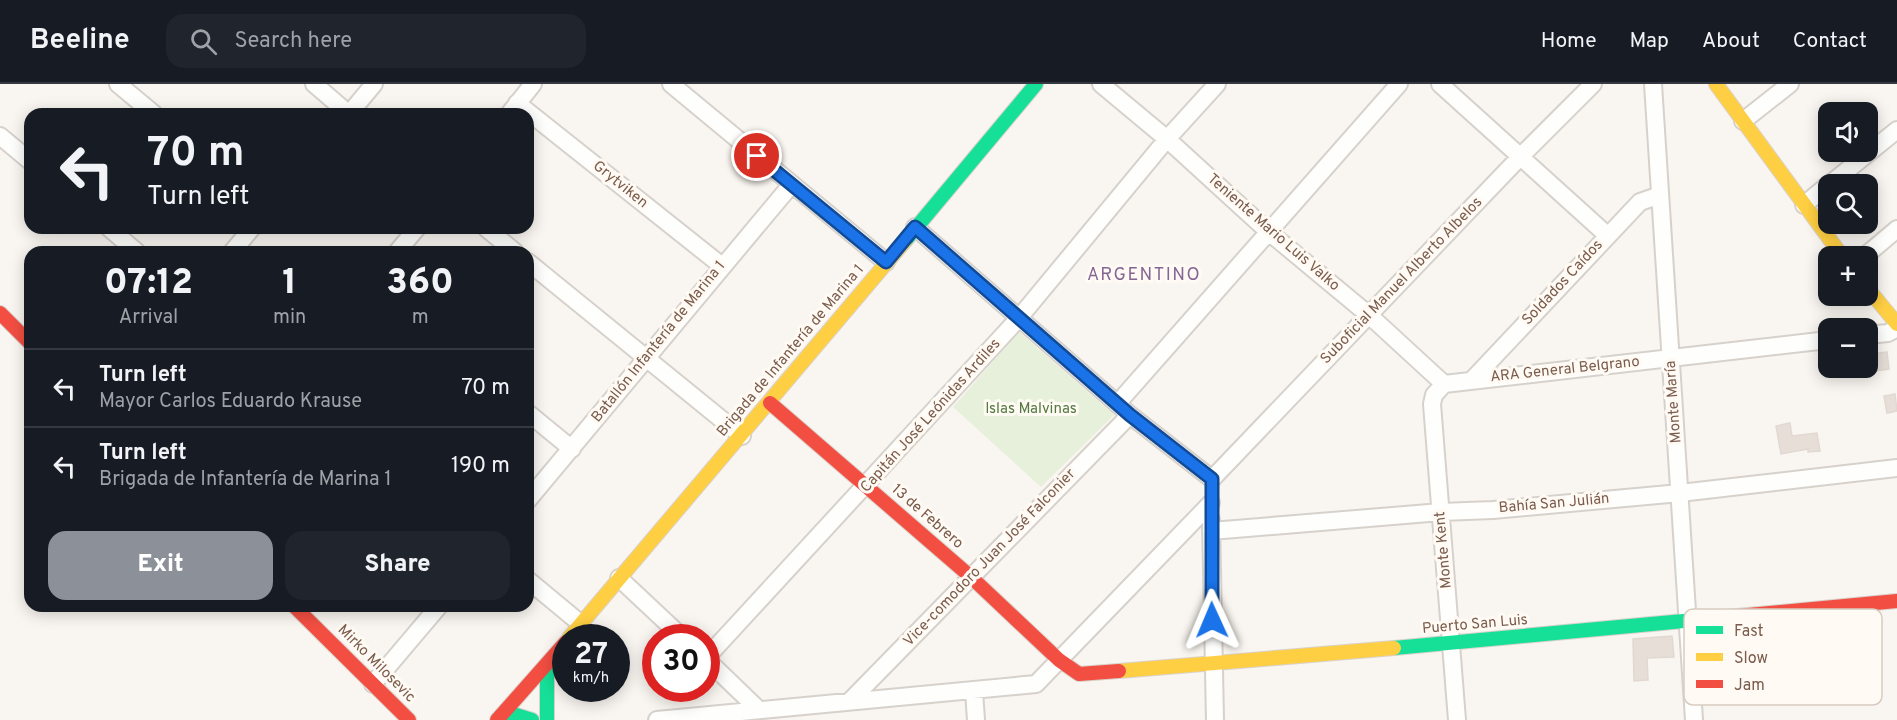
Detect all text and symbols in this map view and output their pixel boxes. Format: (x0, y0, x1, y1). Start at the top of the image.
search box (166, 14, 586, 68)
text: Beeline (30, 23, 130, 59)
icon: search (187, 25, 220, 58)
text: Search here (235, 28, 352, 55)
text: Home (1541, 28, 1597, 55)
text: Map (1630, 28, 1669, 55)
text: About (1702, 28, 1760, 55)
text: Contact (1793, 28, 1867, 55)
map controls (1818, 102, 1878, 378)
button: sound (1818, 102, 1878, 162)
text: 70 m (147, 128, 245, 181)
pin (731, 130, 782, 181)
icon: left (48, 132, 126, 210)
icon: arrive (740, 139, 773, 172)
street label: Grytviken (589, 157, 651, 213)
street label: Teniente Mario Luis Valko (1203, 170, 1343, 296)
button: search (1818, 174, 1878, 234)
text: Turn left (147, 180, 249, 214)
street label: Suboficial Manuel Alberto Albelos (1317, 193, 1487, 369)
street label: Soldados Caídos (1519, 236, 1607, 330)
button: + (1818, 246, 1878, 306)
street label: Batallón Infantería de Marina 1 (588, 257, 730, 427)
text: 07:12 (104, 261, 193, 307)
text: 1 (282, 261, 297, 307)
text: 360 (386, 261, 454, 307)
street label: Brigada de Infantería de Marina 1 (713, 261, 869, 441)
district label: ARGENTINO (1087, 264, 1201, 287)
text: Arrival (119, 305, 178, 331)
text: min (273, 305, 306, 331)
text: m (412, 305, 429, 331)
button: − (1818, 318, 1878, 378)
street label: Capitán José Leónidas Ardiles (857, 335, 1005, 497)
street label: ARA General Belgrano (1489, 353, 1641, 387)
street label: Monte María (1662, 360, 1686, 444)
text: Turn left (99, 362, 187, 389)
icon: left (48, 372, 81, 405)
text: 70 m (461, 375, 510, 402)
text: Mayor Carlos Eduardo Krause (99, 389, 362, 415)
park label: Islas Malvinas (985, 400, 1077, 419)
text: Turn left (99, 440, 187, 467)
icon: left (48, 450, 81, 483)
text: 190 m (451, 453, 510, 480)
street label: Vice-comodoro Juan José Falconier (900, 465, 1080, 651)
text: Brigada de Infantería de Marina 1 (99, 467, 392, 493)
street label: 13 de Febrero (887, 481, 967, 553)
street label: Bahía San Julián (1498, 490, 1610, 518)
street label: Monte Kent (1431, 511, 1457, 589)
button: Exit (48, 531, 273, 600)
button: Share (285, 531, 510, 600)
position arrow (1180, 588, 1244, 652)
legend (1684, 609, 1882, 705)
street label: Puerto San Luis (1421, 611, 1529, 639)
street label: Mirko Milosevic (333, 621, 419, 707)
text: Fast (1734, 622, 1764, 642)
speed limit sign: 30 (642, 624, 720, 702)
text: 27 (574, 637, 608, 674)
text: Slow (1734, 649, 1768, 669)
text: km/h (573, 669, 609, 688)
text: Jam (1734, 676, 1765, 696)

